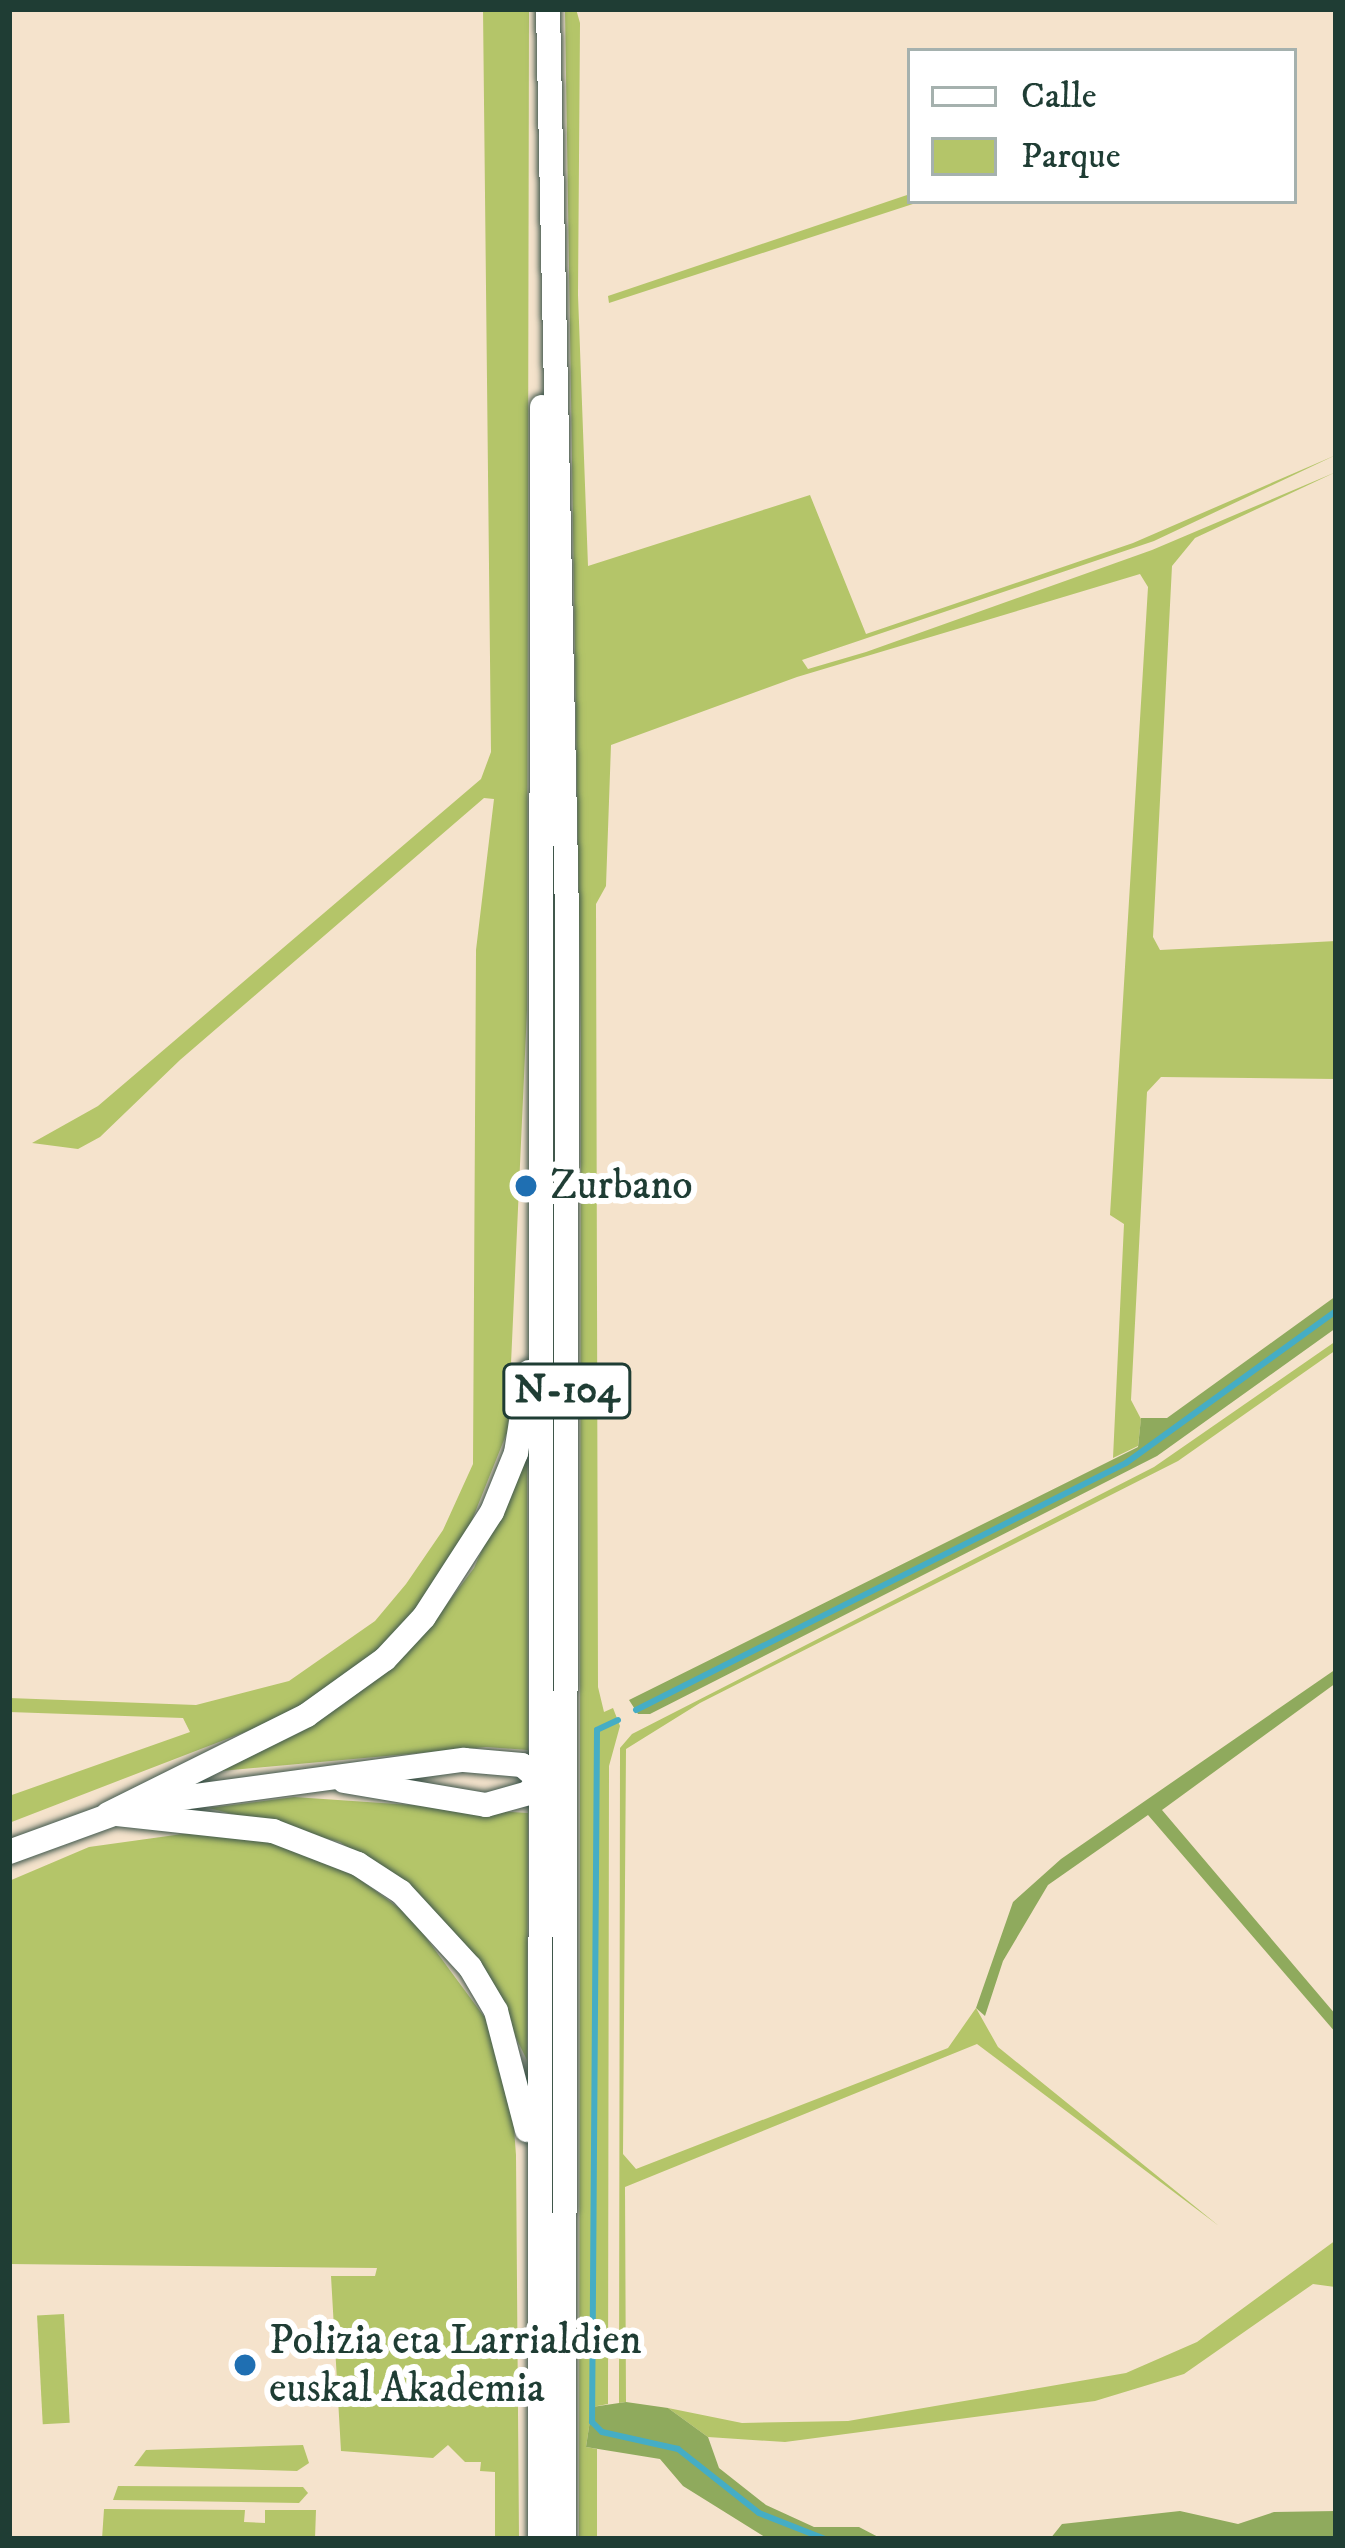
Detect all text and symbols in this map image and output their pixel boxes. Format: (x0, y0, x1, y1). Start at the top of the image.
legend (907, 48, 1297, 204)
text: Calle (1021, 74, 1097, 119)
text: Parque (1021, 134, 1121, 179)
place label: Zurbano (550, 1161, 693, 1211)
marker: Zurbano (513, 1173, 539, 1199)
road number: N-104 (501, 1358, 633, 1424)
place label: Polizia eta Larrialdien euskal Akademia (269, 2316, 642, 2414)
marker: Polizia eta Larrialdien euskal Akademia (232, 2352, 258, 2378)

